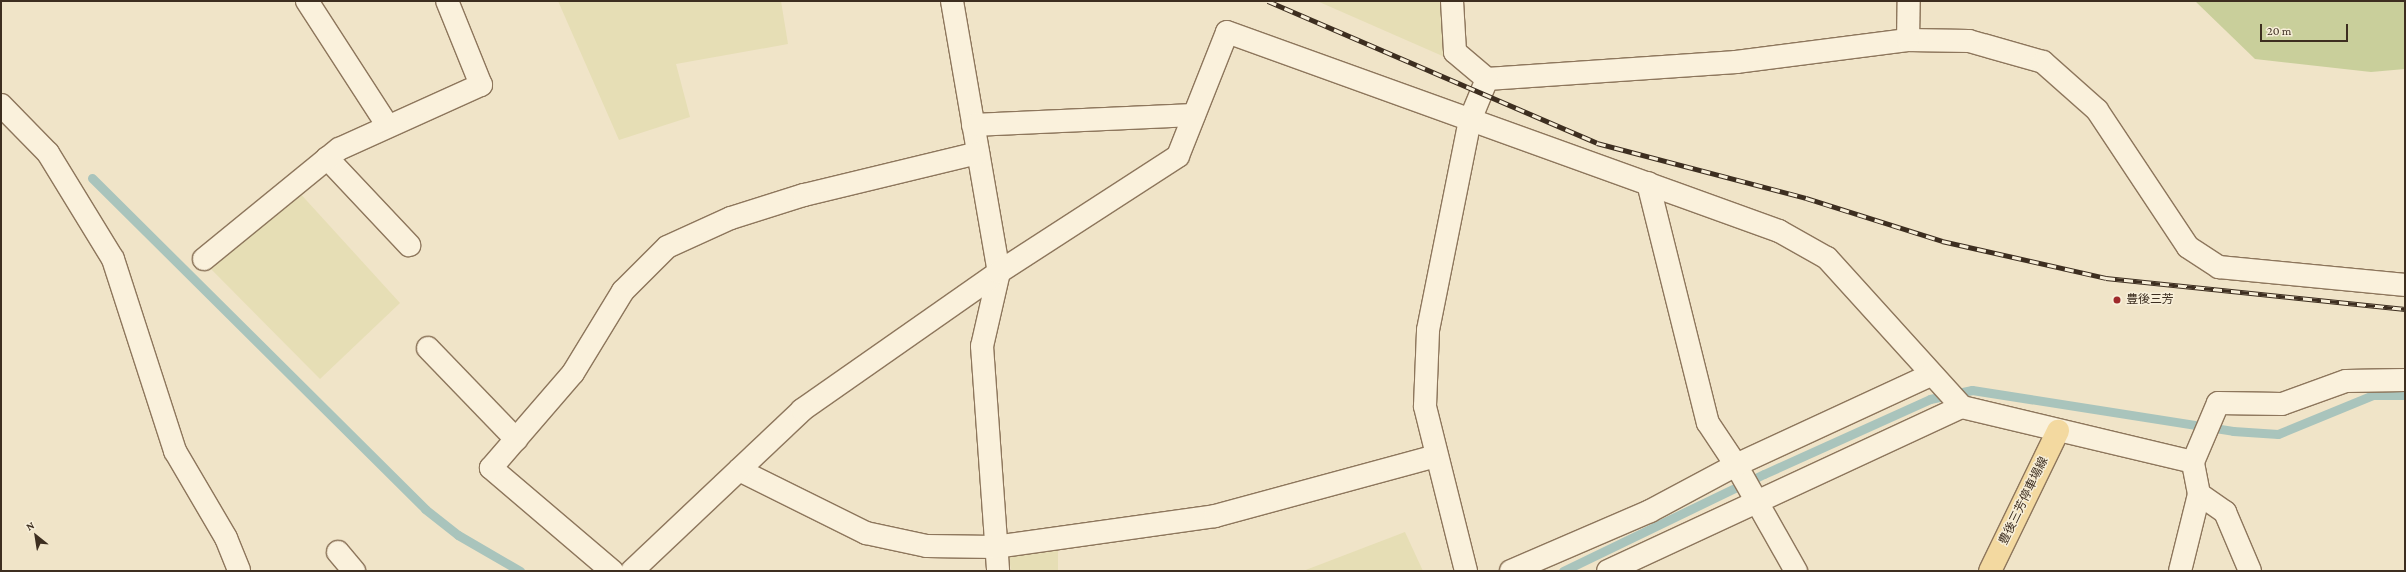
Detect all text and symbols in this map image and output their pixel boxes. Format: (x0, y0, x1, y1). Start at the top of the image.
scale bar (2262, 16, 2350, 42)
text: 20 m (2267, 24, 2291, 38)
place label: 豊後三芳 (2126, 293, 2174, 307)
marker: 豊後三芳 (2111, 294, 2123, 306)
street label: 豊後三芳停車場線 (1996, 455, 2052, 547)
north arrow (16, 516, 56, 556)
text: N (24, 519, 36, 533)

